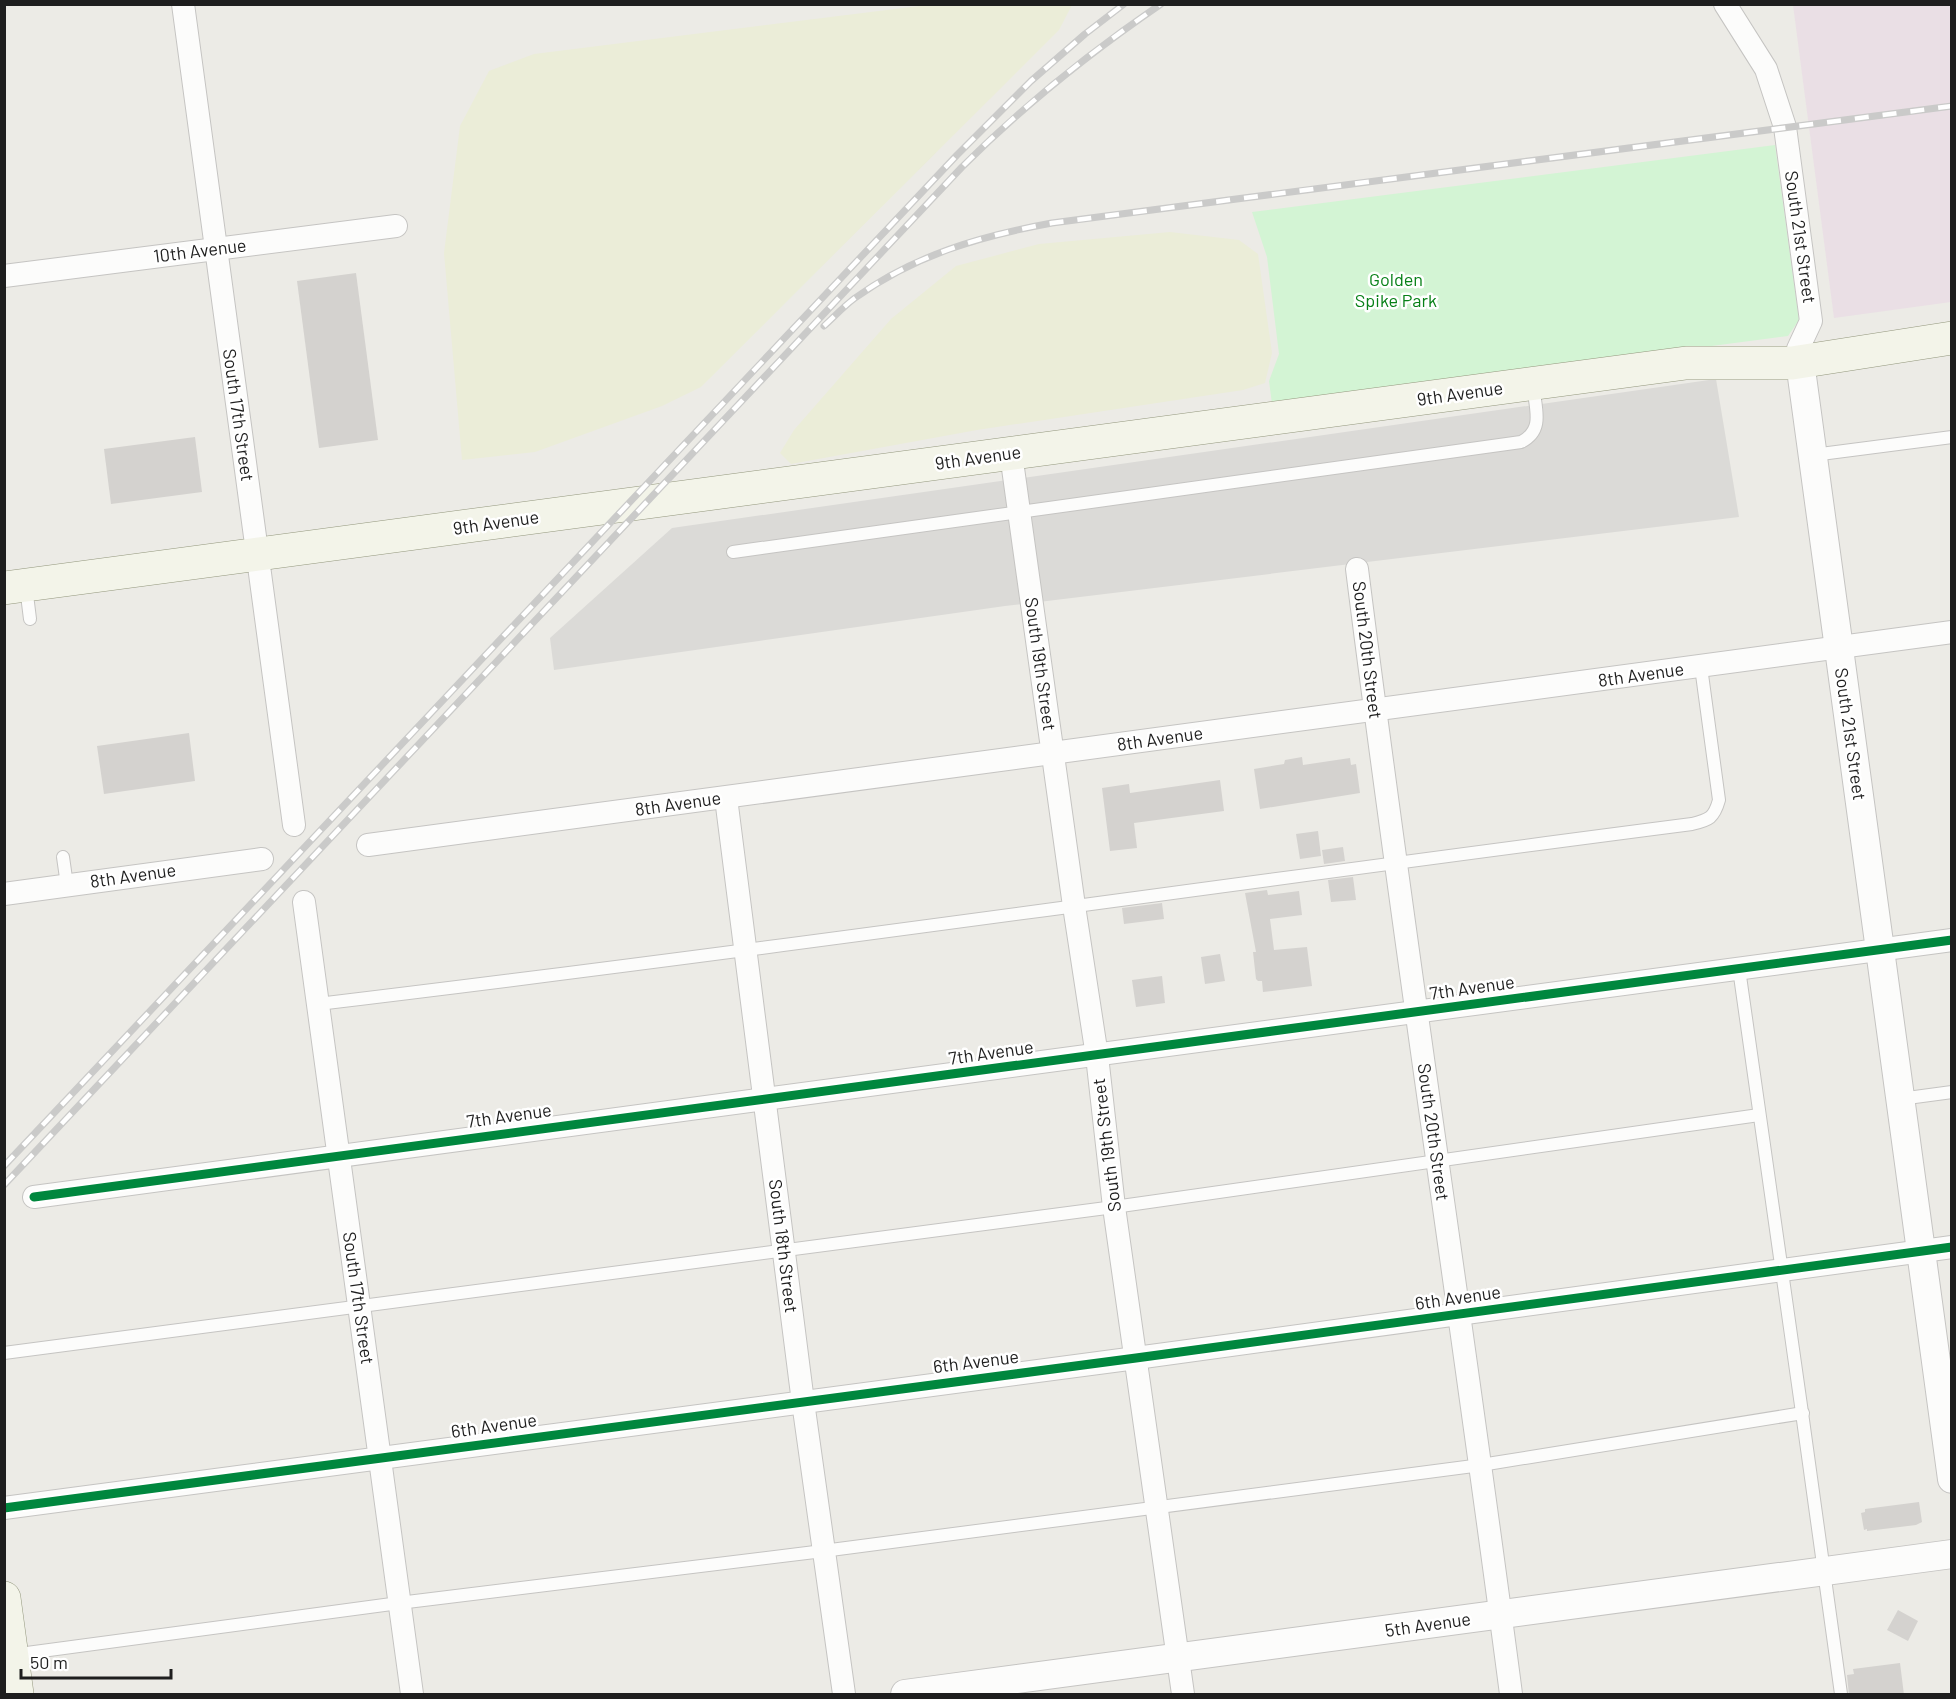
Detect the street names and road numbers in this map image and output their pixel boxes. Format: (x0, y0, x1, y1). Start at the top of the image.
street label: South 21st Street (1781, 169, 1821, 304)
street label: 10th Avenue (152, 233, 248, 267)
street label: South 17th Street (219, 347, 259, 483)
street label: 9th Avenue (1416, 376, 1504, 410)
street label: 9th Avenue (934, 440, 1022, 474)
street label: 9th Avenue (452, 505, 540, 539)
street label: South 20th Street (1349, 580, 1387, 720)
street label: South 19th Street (1021, 596, 1061, 732)
street label: 8th Avenue (1597, 657, 1685, 691)
street label: South 21st Street (1831, 666, 1871, 801)
street label: 8th Avenue (1116, 721, 1204, 755)
street label: 8th Avenue (634, 786, 722, 820)
street label: 8th Avenue (89, 858, 177, 892)
street label: 7th Avenue (1428, 970, 1516, 1004)
street label: 7th Avenue (947, 1035, 1035, 1069)
street label: South 20th Street (1413, 1062, 1455, 1202)
street label: South 19th Street (1087, 1077, 1125, 1213)
street label: 7th Avenue (465, 1098, 553, 1132)
street label: South 18th Street (765, 1178, 803, 1314)
street label: South 17th Street (339, 1230, 379, 1366)
street label: 6th Avenue (1414, 1280, 1502, 1314)
street label: 6th Avenue (932, 1345, 1020, 1377)
street label: 6th Avenue (450, 1408, 538, 1442)
street label: 5th Avenue (1384, 1607, 1472, 1641)

